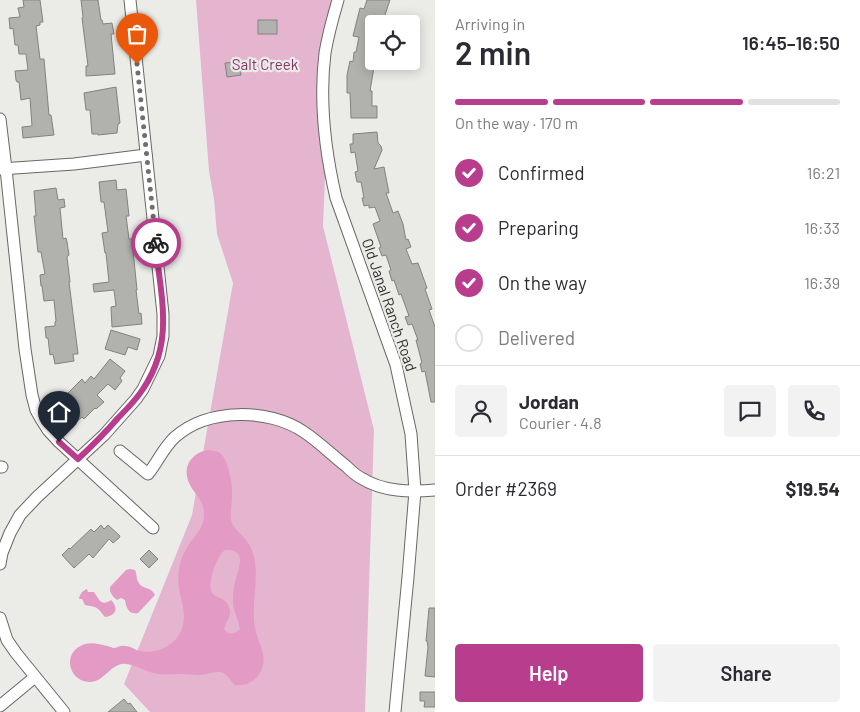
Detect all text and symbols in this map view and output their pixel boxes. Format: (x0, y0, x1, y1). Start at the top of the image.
pin (116, 13, 158, 64)
text: Arriving in (455, 14, 525, 33)
map controls (365, 15, 420, 70)
button: locate (365, 15, 420, 70)
icon: bag (123, 20, 151, 48)
text: 16:45–16:50 (742, 31, 840, 54)
text: 2 min (455, 33, 531, 71)
park label: Salt Creek (232, 55, 299, 73)
text: On the way · 170 m (455, 113, 578, 132)
icon: check (455, 159, 483, 187)
text: Confirmed (498, 161, 585, 184)
text: 16:21 (807, 163, 840, 182)
icon: check (455, 214, 483, 242)
text: Preparing (498, 216, 579, 239)
courier (131, 218, 181, 268)
text: 16:33 (804, 218, 840, 237)
icon: bike (142, 229, 170, 257)
street label: Old Janal Ranch Road (359, 236, 421, 373)
icon: check (455, 269, 483, 297)
text: On the way (498, 271, 587, 294)
text: 16:39 (804, 273, 840, 292)
text: Delivered (498, 326, 575, 349)
button: person (455, 385, 507, 437)
button: chat (724, 385, 776, 437)
button: phone (788, 385, 840, 437)
text: Jordan (519, 390, 579, 413)
pin (38, 391, 80, 442)
icon: home (45, 398, 73, 426)
text: Courier · 4.8 (519, 413, 602, 432)
text: Order #2369 (455, 477, 557, 500)
text: $19.54 (785, 477, 840, 500)
button: Help (455, 644, 643, 702)
button: Share (653, 644, 840, 702)

